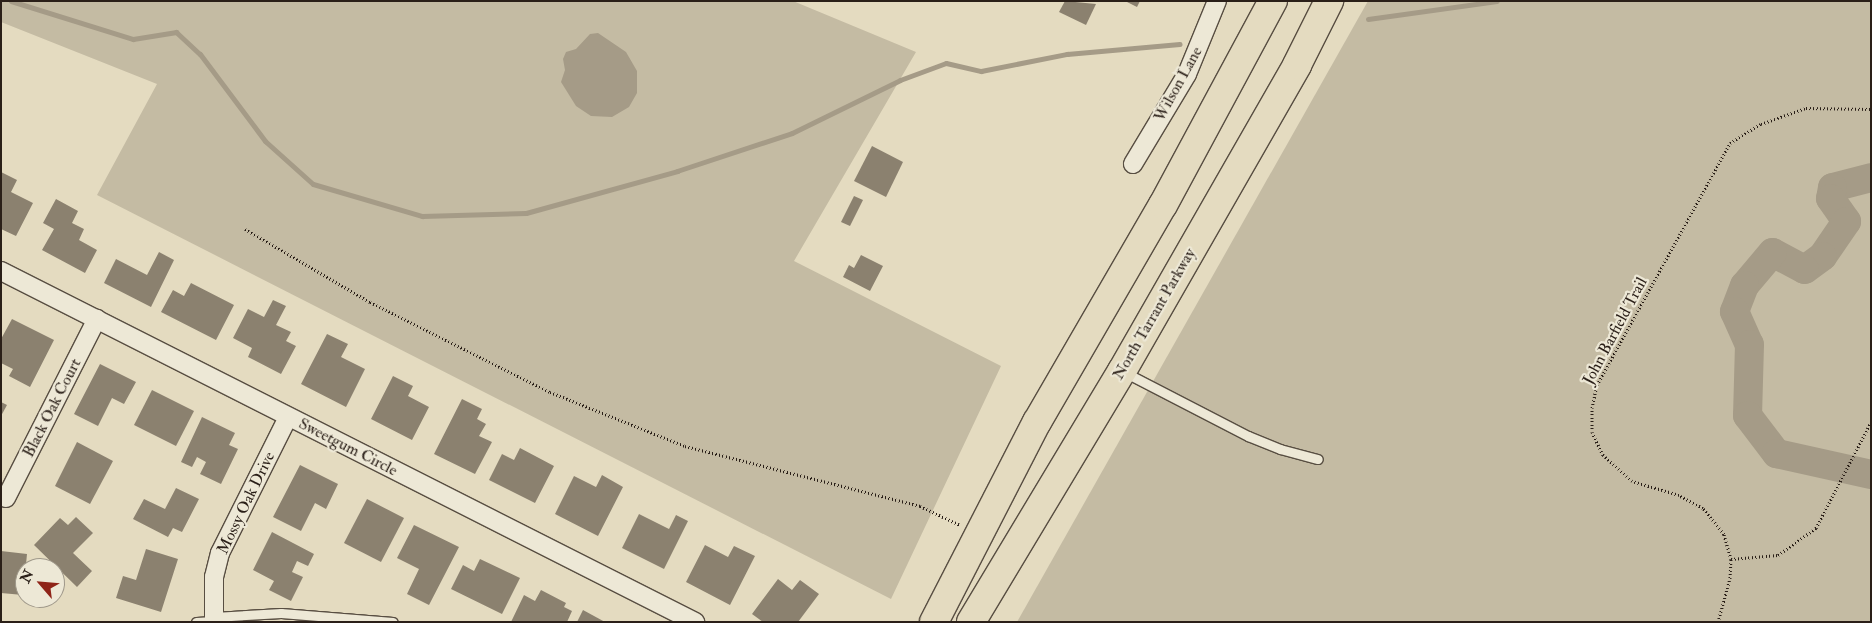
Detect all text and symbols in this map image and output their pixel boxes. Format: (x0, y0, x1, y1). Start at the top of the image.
street label: Wilson Lane (1150, 43, 1206, 125)
street label: North Tarrant Parkway (1109, 245, 1199, 383)
street label: John Barfield Trail (1579, 274, 1651, 388)
street label: Black Oak Court (19, 355, 85, 461)
street label: Sweetgum Circle (295, 414, 401, 480)
street label: Mossy Oak Drive (213, 449, 279, 557)
north arrow (15, 558, 65, 608)
text: N (17, 567, 37, 586)

